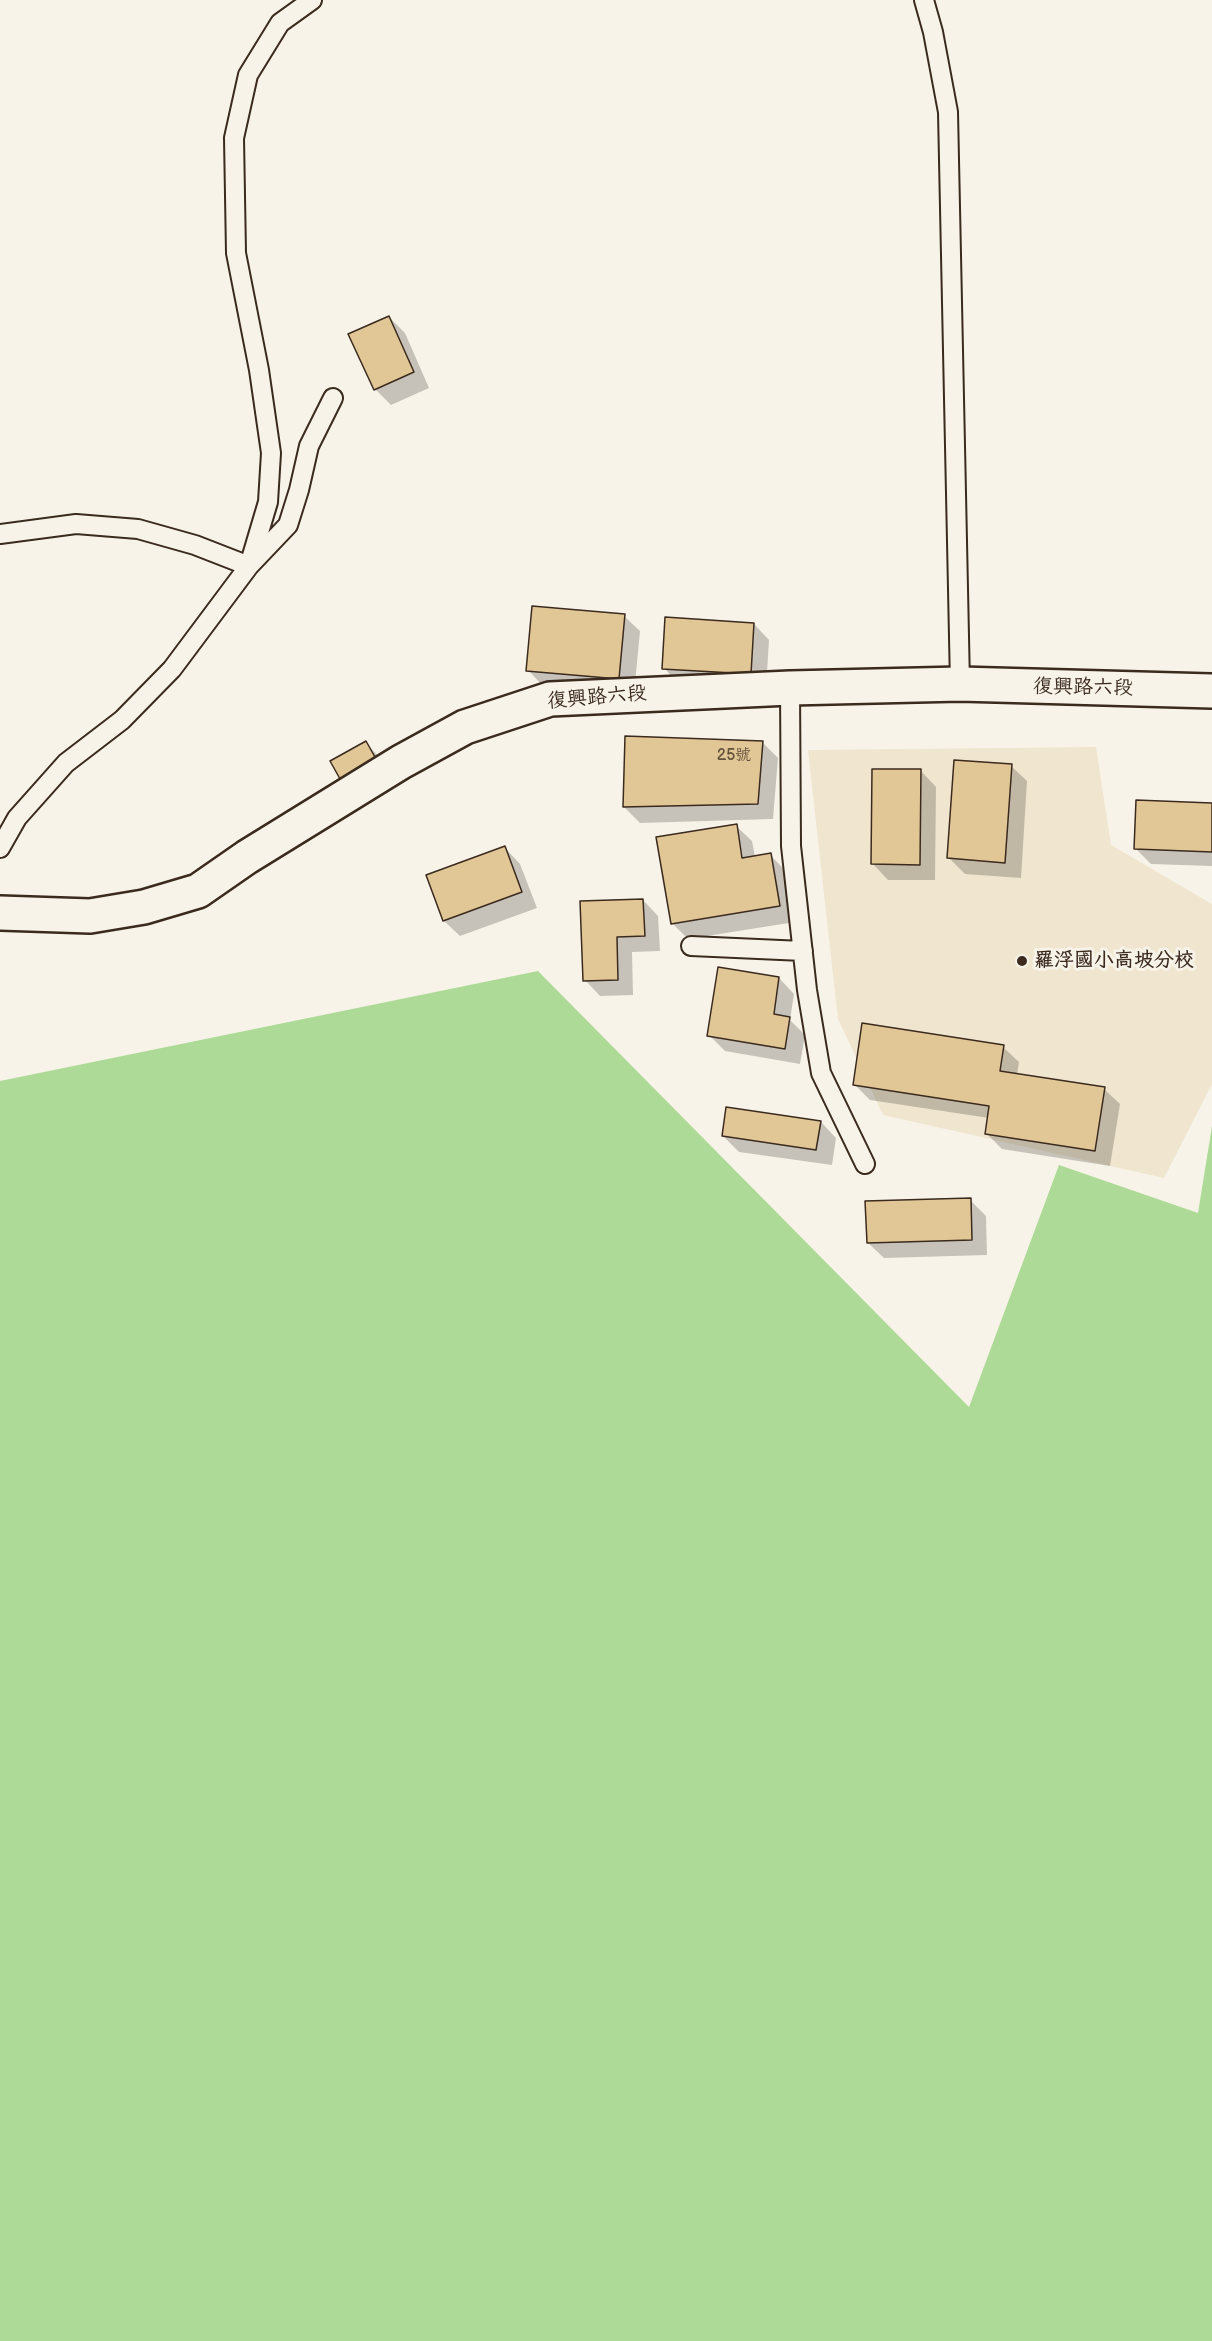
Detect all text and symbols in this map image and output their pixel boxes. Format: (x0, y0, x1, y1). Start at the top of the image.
street label: 復興路六段 (1033, 675, 1133, 701)
street label: 復興路六段 (546, 682, 648, 714)
house number: 25號 (717, 746, 751, 766)
place label: 羅浮國小高坡分校 (1034, 949, 1194, 973)
marker: 羅浮國小高坡分校 (1015, 954, 1029, 968)

